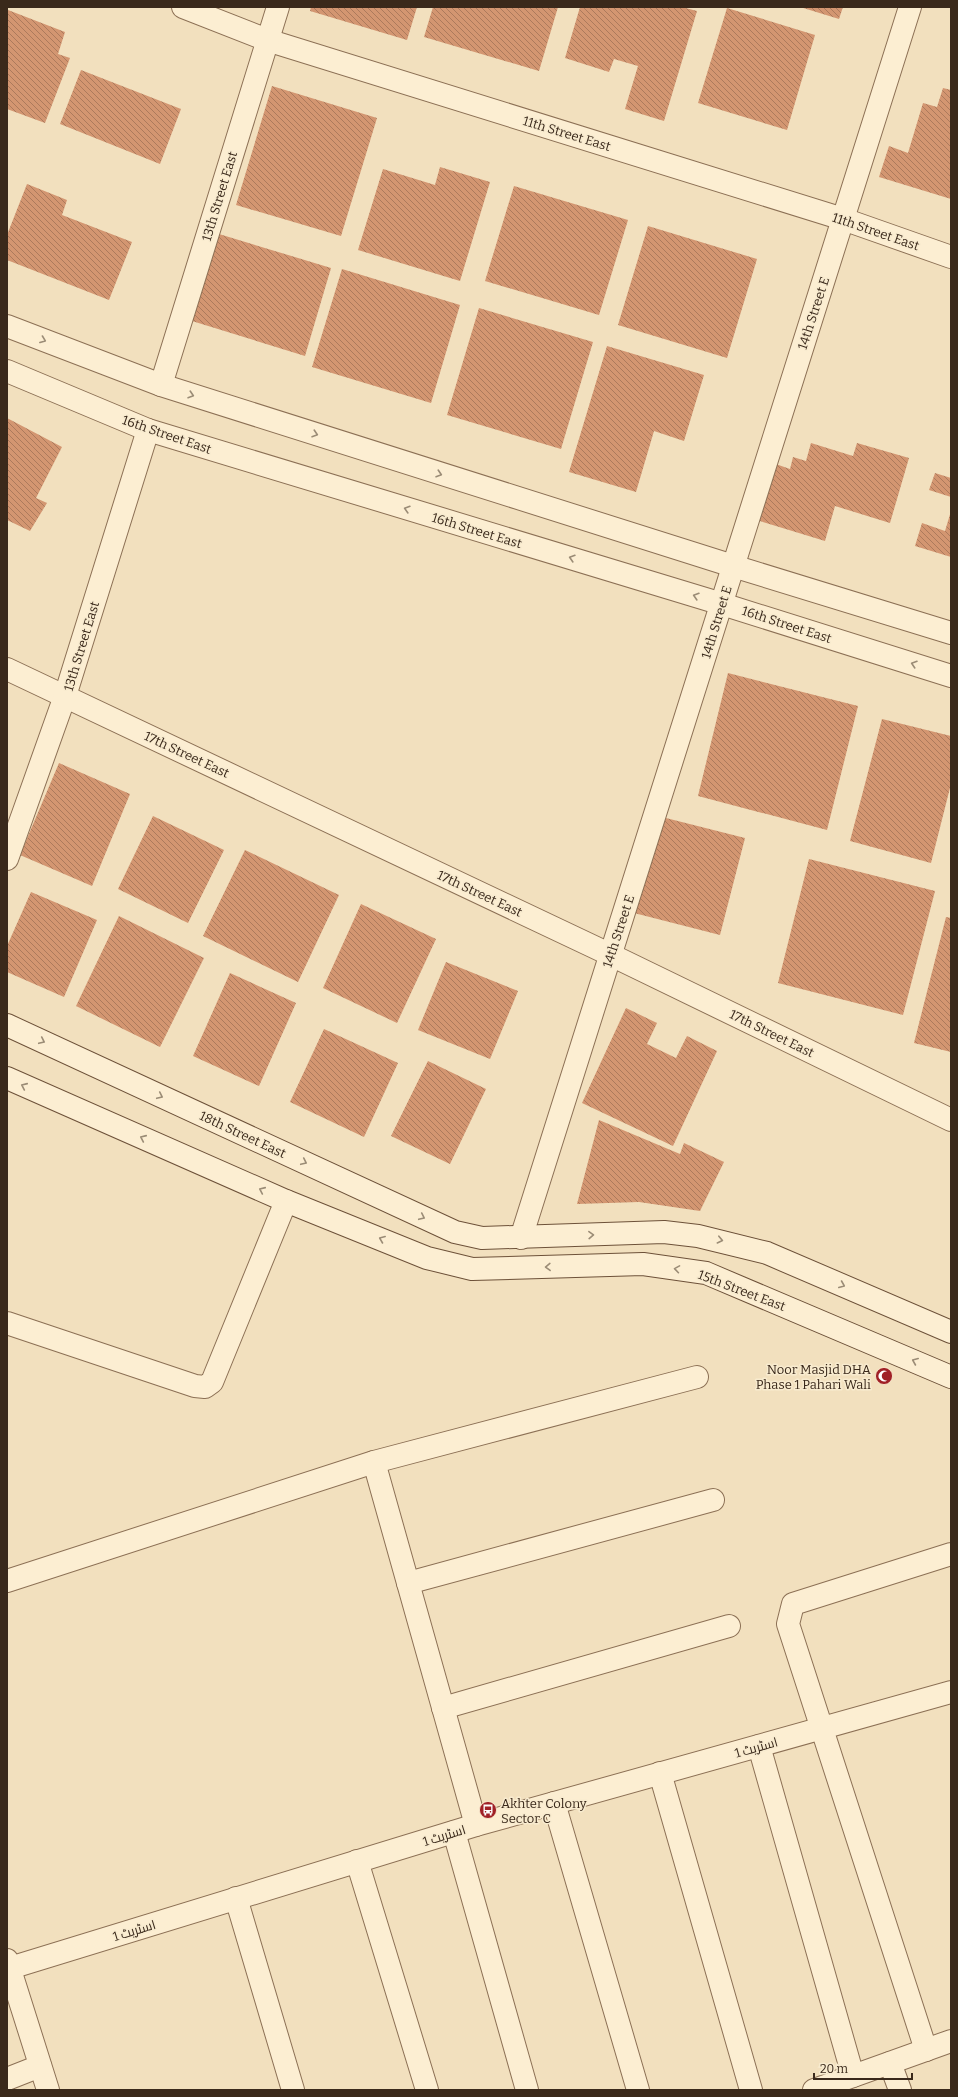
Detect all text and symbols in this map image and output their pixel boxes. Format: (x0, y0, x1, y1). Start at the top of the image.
street label: 11th Street East (521, 113, 613, 154)
street label: 13th Street East (199, 149, 240, 243)
street label: 11th Street East (830, 210, 922, 253)
street label: 14th Street E (795, 275, 832, 351)
one-way arrow (40, 335, 47, 343)
one-way arrow (188, 390, 195, 399)
street label: 16th Street East (120, 412, 214, 457)
one-way arrow (312, 430, 319, 438)
one-way arrow (436, 469, 443, 478)
one-way arrow (404, 505, 411, 514)
street label: 16th Street East (430, 510, 524, 551)
one-way arrow (569, 554, 576, 563)
street label: 14th Street E (698, 584, 735, 660)
one-way arrow (693, 592, 700, 601)
street label: 13th Street East (61, 599, 102, 693)
street label: 16th Street East (740, 603, 834, 646)
one-way arrow (910, 661, 917, 669)
street label: 17th Street East (142, 728, 232, 781)
street label: 17th Street East (435, 867, 525, 920)
street label: 14th Street E (600, 893, 637, 969)
street label: 17th Street East (727, 1007, 817, 1061)
one-way arrow (38, 1036, 46, 1044)
one-way arrow (20, 1082, 27, 1090)
one-way arrow (156, 1091, 164, 1099)
street label: 18th Street East (197, 1108, 289, 1161)
one-way arrow (139, 1135, 147, 1143)
one-way arrow (299, 1157, 307, 1165)
one-way arrow (258, 1187, 266, 1195)
one-way arrow (417, 1212, 425, 1220)
one-way arrow (588, 1231, 594, 1239)
one-way arrow (378, 1236, 385, 1244)
one-way arrow (717, 1236, 723, 1244)
one-way arrow (545, 1262, 551, 1271)
one-way arrow (674, 1265, 680, 1274)
street label: 15th Street East (696, 1267, 788, 1314)
one-way arrow (838, 1281, 845, 1289)
one-way arrow (912, 1358, 919, 1366)
place label: Noor Masjid DHA Phase 1 Pahari Wali (756, 1362, 872, 1392)
mosque icon: Noor Masjid DHA Phase 1 Pahari Wali (874, 1366, 894, 1386)
street label: اسٹریٹ 1 (733, 1734, 779, 1761)
place label: Akhter Colony Sector C (501, 1796, 587, 1826)
bus stop icon: Akhter Colony Sector C (478, 1800, 498, 1820)
street label: اسٹریٹ 1 (421, 1822, 467, 1849)
street label: اسٹریٹ 1 (111, 1917, 157, 1944)
scale bar (814, 2055, 912, 2081)
text: 20 m (820, 2062, 849, 2076)

